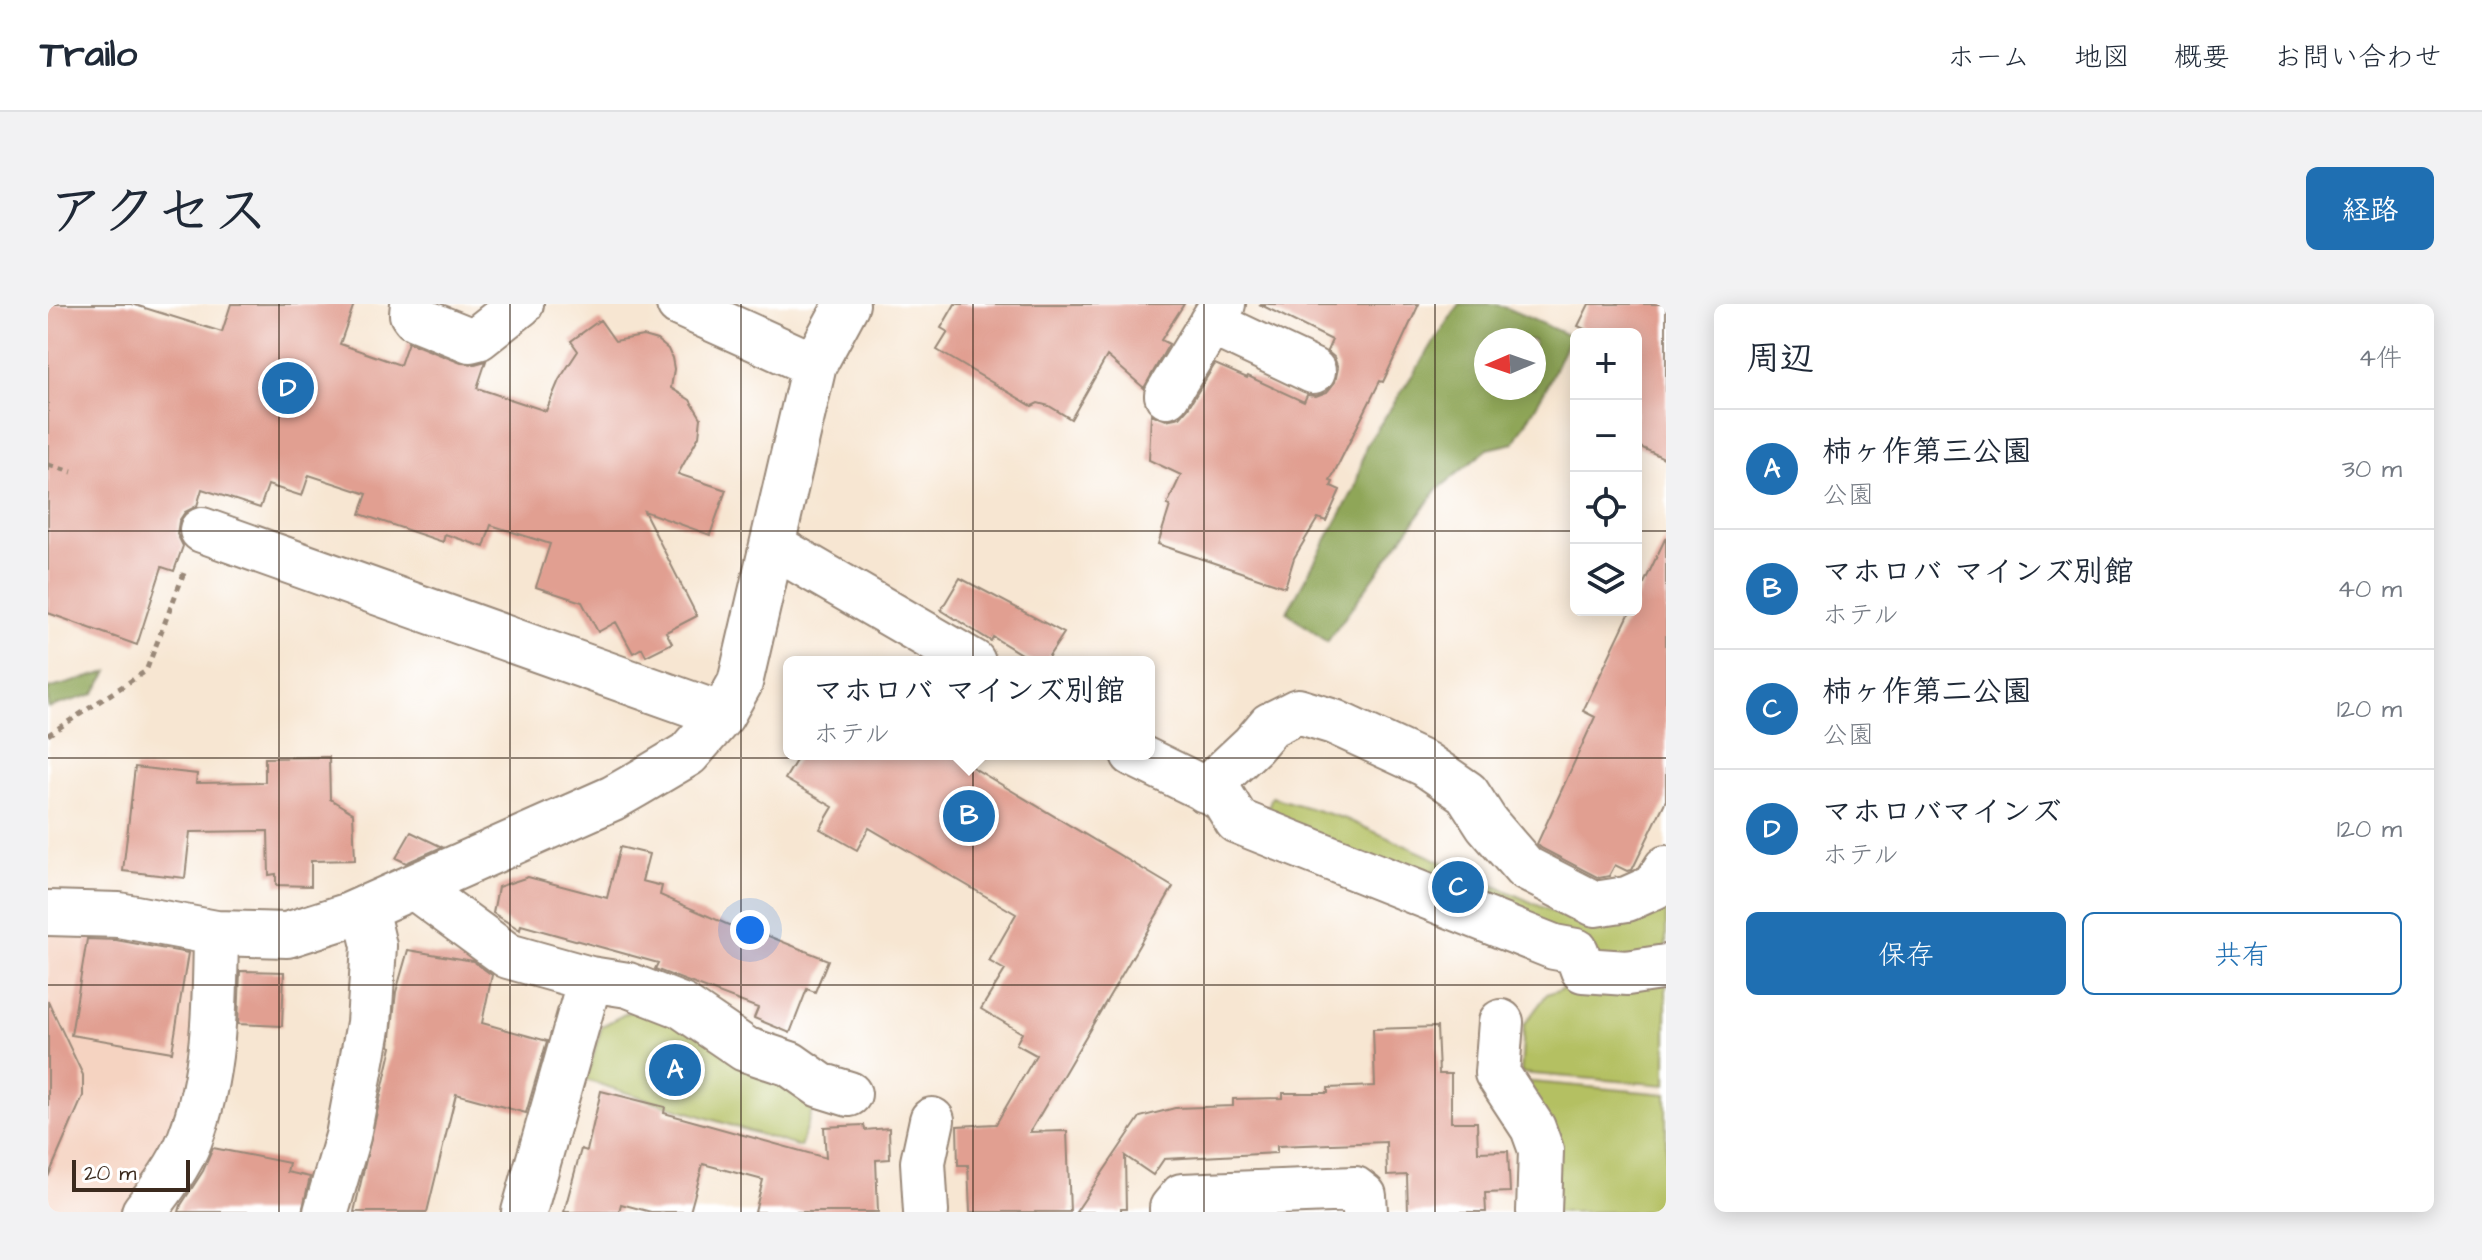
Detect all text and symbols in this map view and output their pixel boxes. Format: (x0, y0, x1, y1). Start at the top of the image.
text: Trailo (40, 29, 137, 81)
text: ホーム (1947, 38, 2030, 77)
text: 地図 (2074, 38, 2130, 77)
text: 概要 (2174, 38, 2230, 77)
text: お問い合わせ (2274, 38, 2442, 77)
button: 経路 (2306, 167, 2434, 250)
text: アクセス (48, 174, 269, 252)
north arrow (1474, 328, 1546, 400)
map controls (1570, 328, 1642, 616)
button: + (1570, 328, 1642, 400)
text: 周辺 (1746, 335, 1814, 383)
text: 4件 (2358, 340, 2402, 376)
pin: D (262, 358, 314, 418)
button: − (1570, 400, 1642, 472)
text: 柿ヶ作第三公園 (1822, 431, 2032, 473)
text: A (1764, 451, 1780, 487)
text: 30 m (2342, 451, 2402, 487)
button: locate (1570, 472, 1642, 544)
text: 公園 (1822, 477, 1874, 513)
button: layers (1570, 544, 1642, 616)
text: マホロバ マインズ別館 (1822, 551, 2133, 593)
text: B (1763, 571, 1781, 607)
text: 40 m (2337, 571, 2402, 607)
text: ホテル (1822, 597, 1899, 633)
popup (783, 656, 1155, 760)
text: マホロバ マインズ別館 (813, 670, 1125, 712)
text: 柿ヶ作第二公園 (1822, 671, 2032, 713)
text: C (1763, 691, 1781, 727)
text: 120 m (2337, 691, 2402, 727)
text: ホテル (813, 716, 890, 752)
text: 公園 (1822, 717, 1874, 753)
pin: B (943, 786, 995, 846)
text: マホロバマインズ (1822, 791, 2061, 833)
text: D (1764, 811, 1780, 847)
text: 120 m (2337, 811, 2402, 847)
text: ホテル (1822, 837, 1899, 873)
pin: C (1432, 857, 1484, 917)
your location (730, 910, 770, 950)
button: 保存 (1746, 912, 2066, 995)
button: 共有 (2082, 912, 2402, 995)
pin: A (649, 1040, 701, 1100)
scale bar (72, 1156, 190, 1192)
text: 20 m (84, 1158, 136, 1189)

